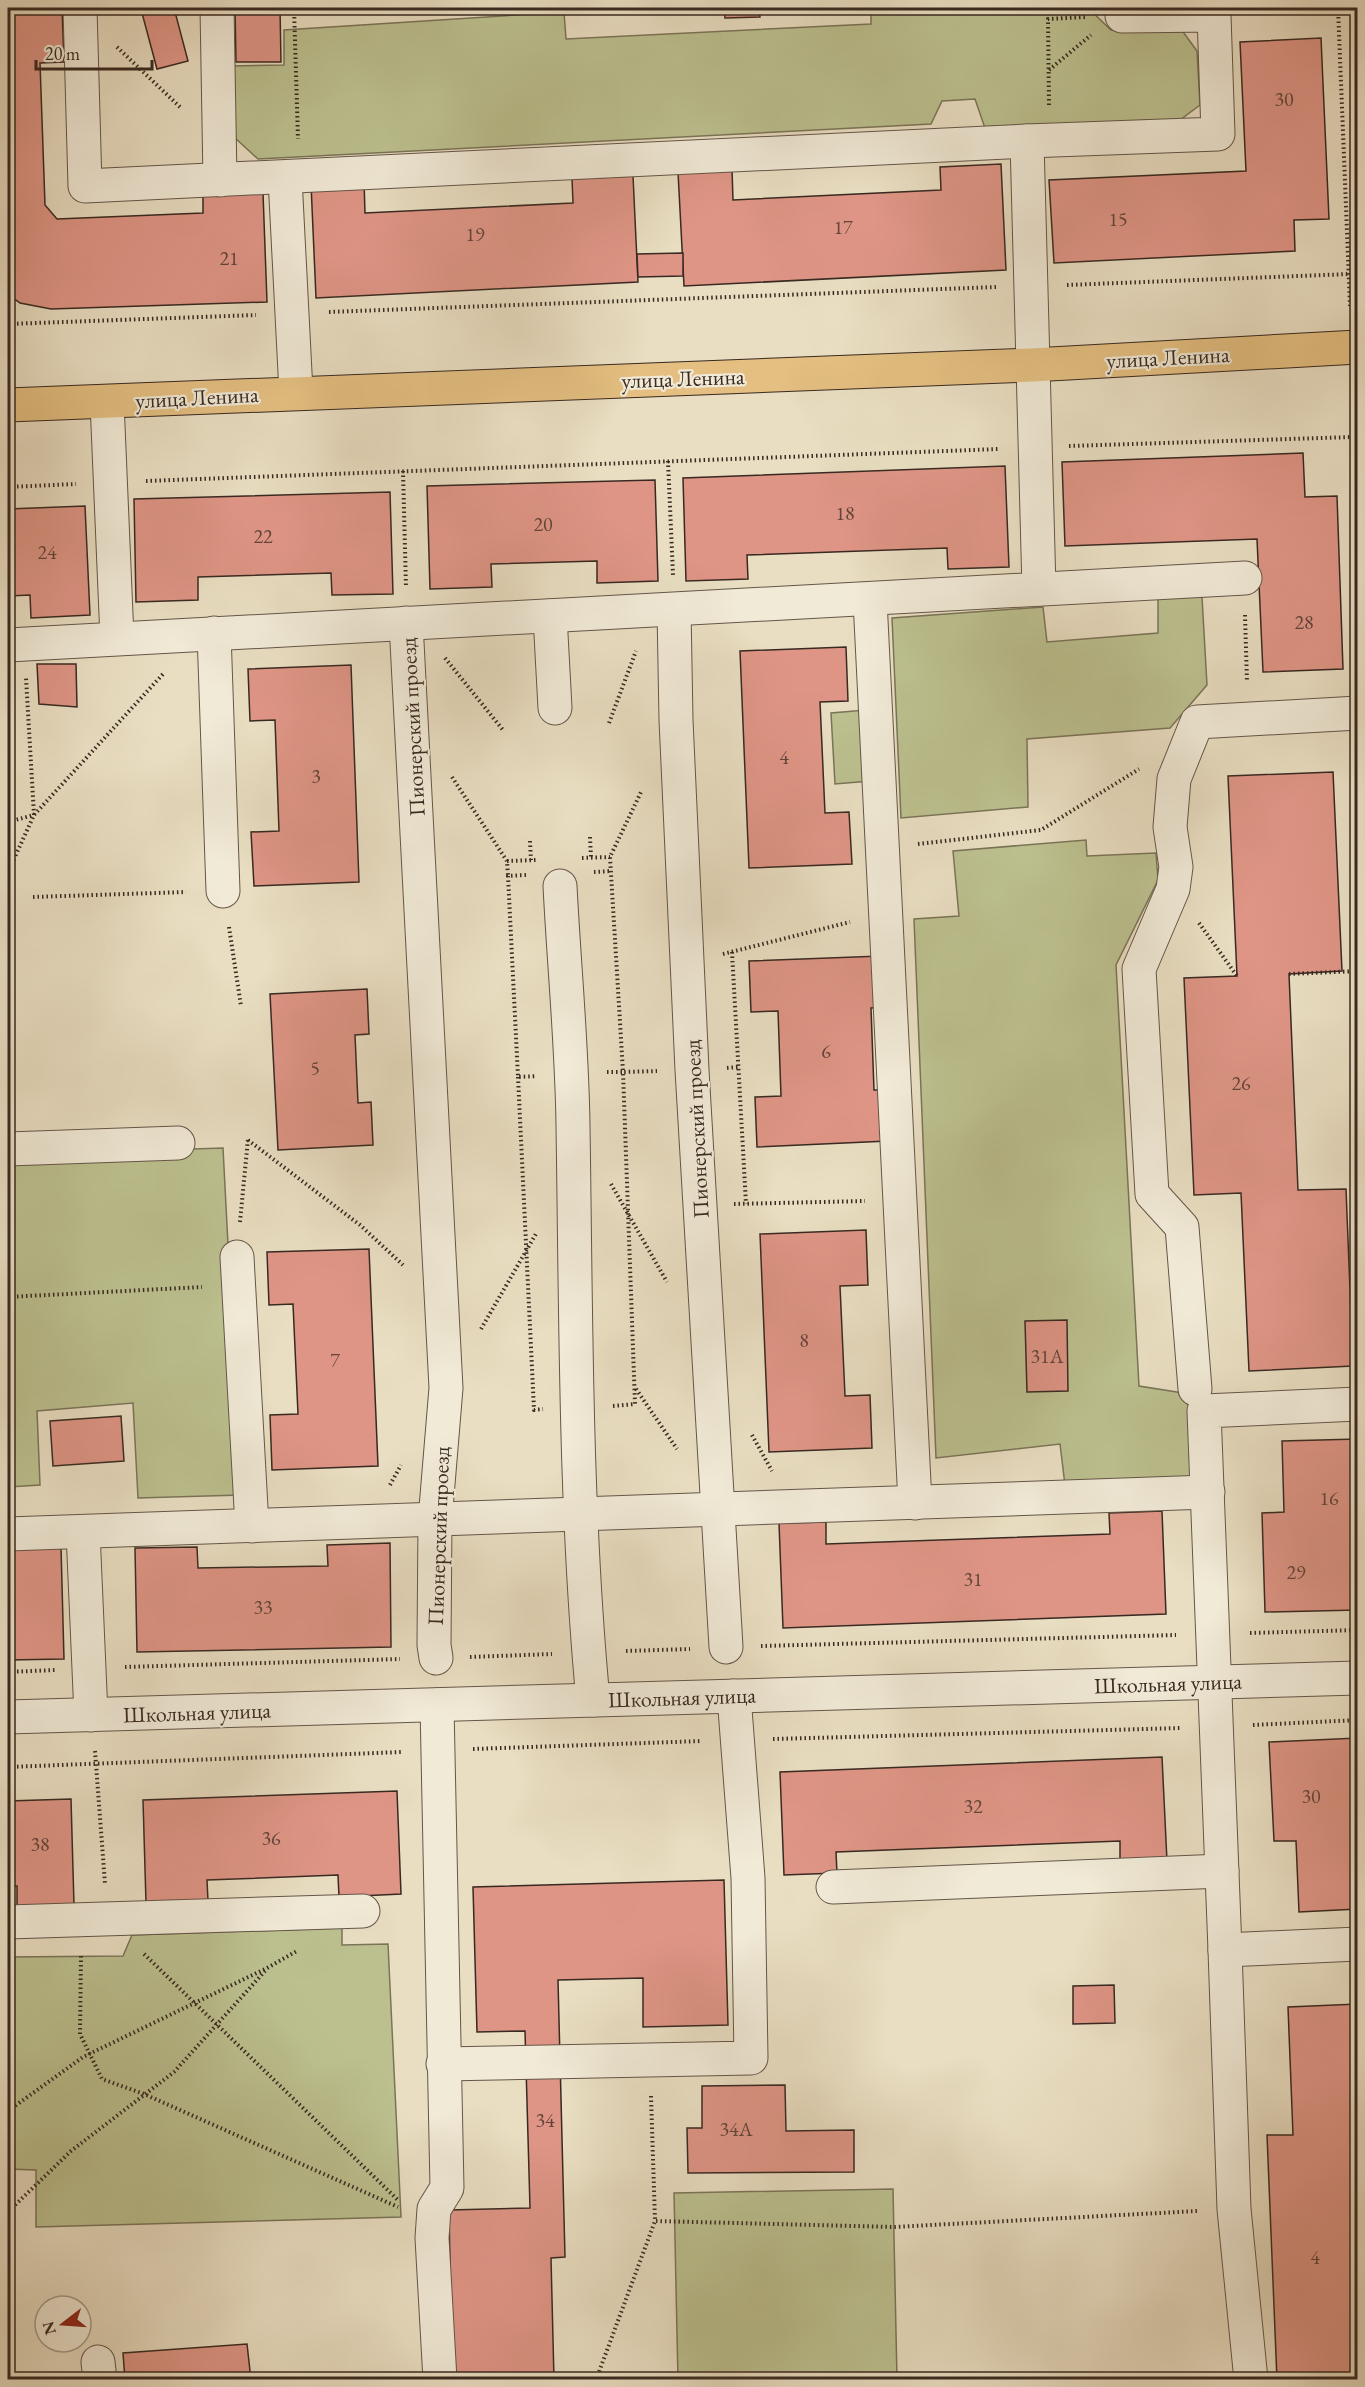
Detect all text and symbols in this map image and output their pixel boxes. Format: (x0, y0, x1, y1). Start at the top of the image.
scale bar (36, 33, 152, 71)
text: 20 m (45, 42, 80, 65)
house number: 30 (1274, 86, 1294, 112)
house number: 15 (1108, 206, 1128, 232)
house number: 17 (833, 214, 853, 240)
house number: 19 (465, 221, 485, 247)
house number: 21 (219, 245, 239, 271)
street label: улица Ленина (1106, 340, 1231, 375)
street label: улица Ленина (621, 362, 745, 395)
street label: улица Ленина (135, 380, 260, 415)
house number: 18 (835, 500, 855, 526)
house number: 20 (533, 511, 553, 537)
house number: 22 (253, 523, 273, 549)
house number: 24 (37, 539, 57, 565)
house number: 28 (1294, 609, 1314, 635)
street label: Пионерский проезд (393, 637, 432, 817)
house number: 4 (779, 744, 789, 770)
house number: 3 (311, 763, 321, 789)
house number: 6 (821, 1038, 831, 1064)
street label: Пионерский проезд (677, 1039, 716, 1219)
house number: 5 (310, 1055, 320, 1081)
house number: 26 (1231, 1070, 1251, 1096)
house number: 8 (799, 1327, 809, 1353)
house number: 31А (1030, 1343, 1064, 1369)
house number: 7 (330, 1347, 340, 1373)
street label: Пионерский проезд (421, 1446, 456, 1626)
house number: 16 (1319, 1485, 1339, 1511)
house number: 29 (1286, 1559, 1306, 1585)
house number: 31 (963, 1566, 983, 1592)
house number: 33 (253, 1594, 273, 1620)
street label: Школьная улица (1093, 1666, 1243, 1701)
street label: Школьная улица (607, 1680, 757, 1715)
street label: Школьная улица (122, 1695, 272, 1730)
house number: 30 (1301, 1783, 1321, 1809)
house number: 32 (963, 1793, 983, 1819)
house number: 36 (261, 1825, 281, 1851)
house number: 38 (30, 1831, 50, 1857)
house number: 34 (535, 2107, 555, 2133)
house number: 34А (719, 2116, 753, 2142)
house number: 4 (1310, 2244, 1320, 2270)
north arrow (33, 2294, 93, 2354)
text: N (37, 2319, 61, 2338)

